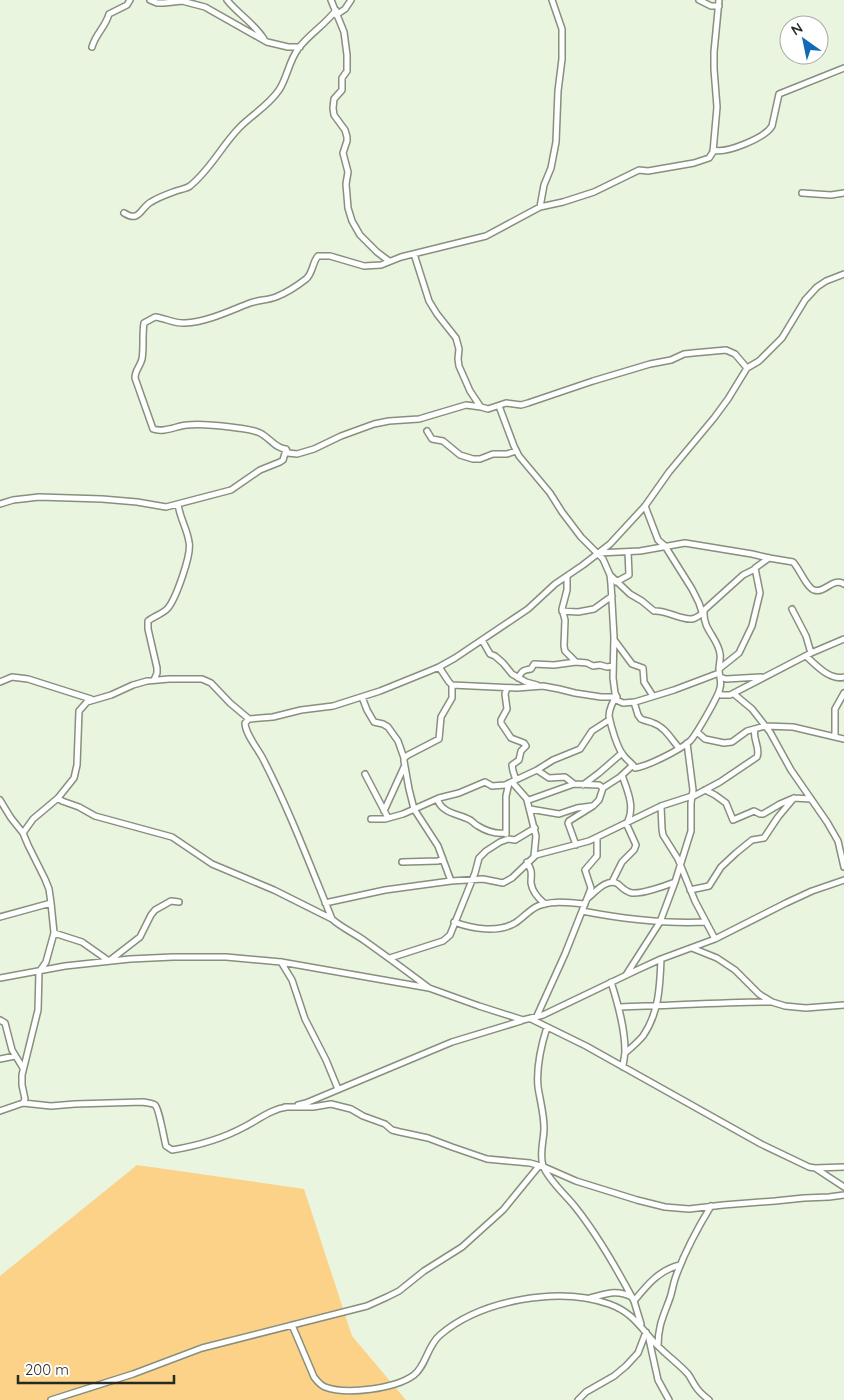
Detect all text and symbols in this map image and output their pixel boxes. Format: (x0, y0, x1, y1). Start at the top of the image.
north arrow (779, 15, 829, 65)
text: N (788, 19, 806, 39)
scale bar (18, 1352, 174, 1384)
text: 200 m (25, 1360, 69, 1379)

